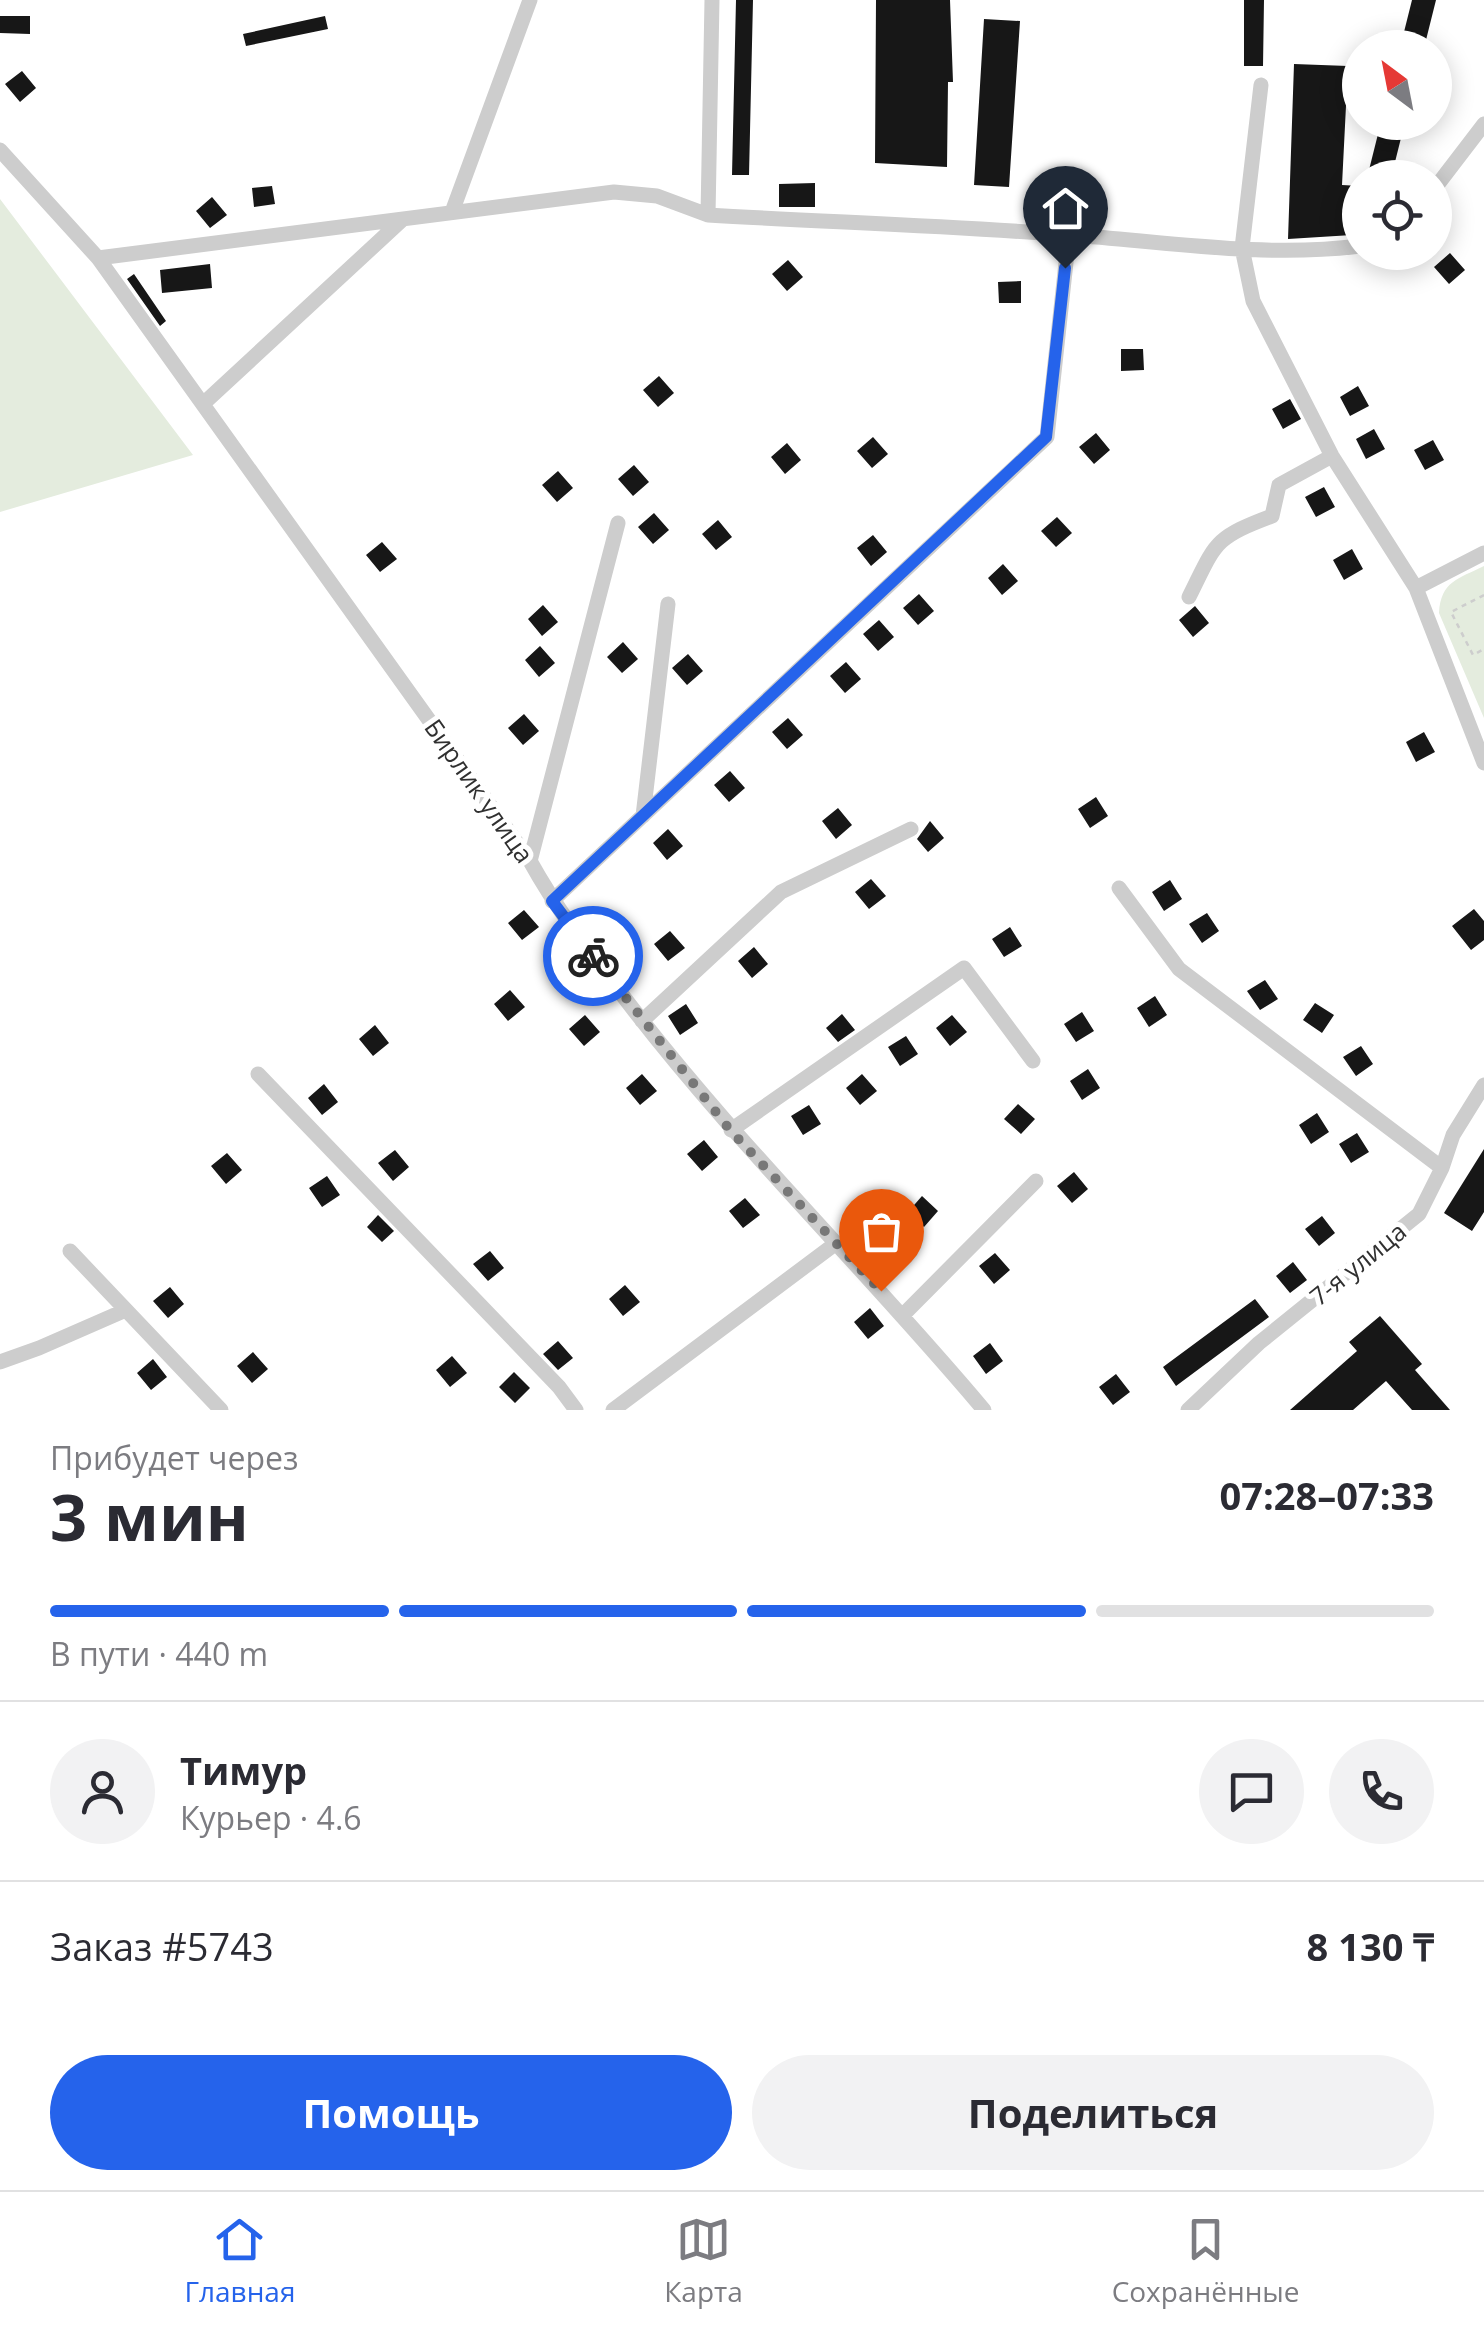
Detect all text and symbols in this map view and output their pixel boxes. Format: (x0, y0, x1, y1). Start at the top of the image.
north arrow (1342, 30, 1452, 140)
map controls (1342, 30, 1452, 270)
button: locate (1342, 160, 1452, 270)
pin (1023, 166, 1108, 269)
icon: home (1038, 181, 1093, 236)
street label: Бирлик улица (418, 712, 542, 869)
courier (543, 906, 643, 1006)
icon: bike (566, 929, 621, 984)
pin (839, 1189, 924, 1292)
icon: bag (854, 1204, 909, 1259)
street label: 7-я улица (1302, 1214, 1413, 1313)
text: Прибудет через (50, 1436, 298, 1479)
text: 07:28–07:33 (1220, 1469, 1434, 1521)
text: 3 мин (50, 1472, 249, 1560)
text: В пути · 440 m (50, 1632, 268, 1675)
button: person (50, 1739, 155, 1844)
button: chat (1199, 1739, 1304, 1844)
button: phone (1329, 1739, 1434, 1844)
text: Тимур (180, 1744, 307, 1796)
text: Курьер · 4.6 (180, 1796, 362, 1839)
text: Заказ #5743 (50, 1920, 274, 1972)
text: 8 130 ₸ (1307, 1920, 1434, 1972)
button: Помощь (50, 2055, 732, 2170)
button: Поделиться (752, 2055, 1434, 2170)
tab: Главная (184, 2212, 295, 2310)
tab: Карта (664, 2212, 743, 2310)
tab: Сохранённые (1112, 2212, 1300, 2310)

